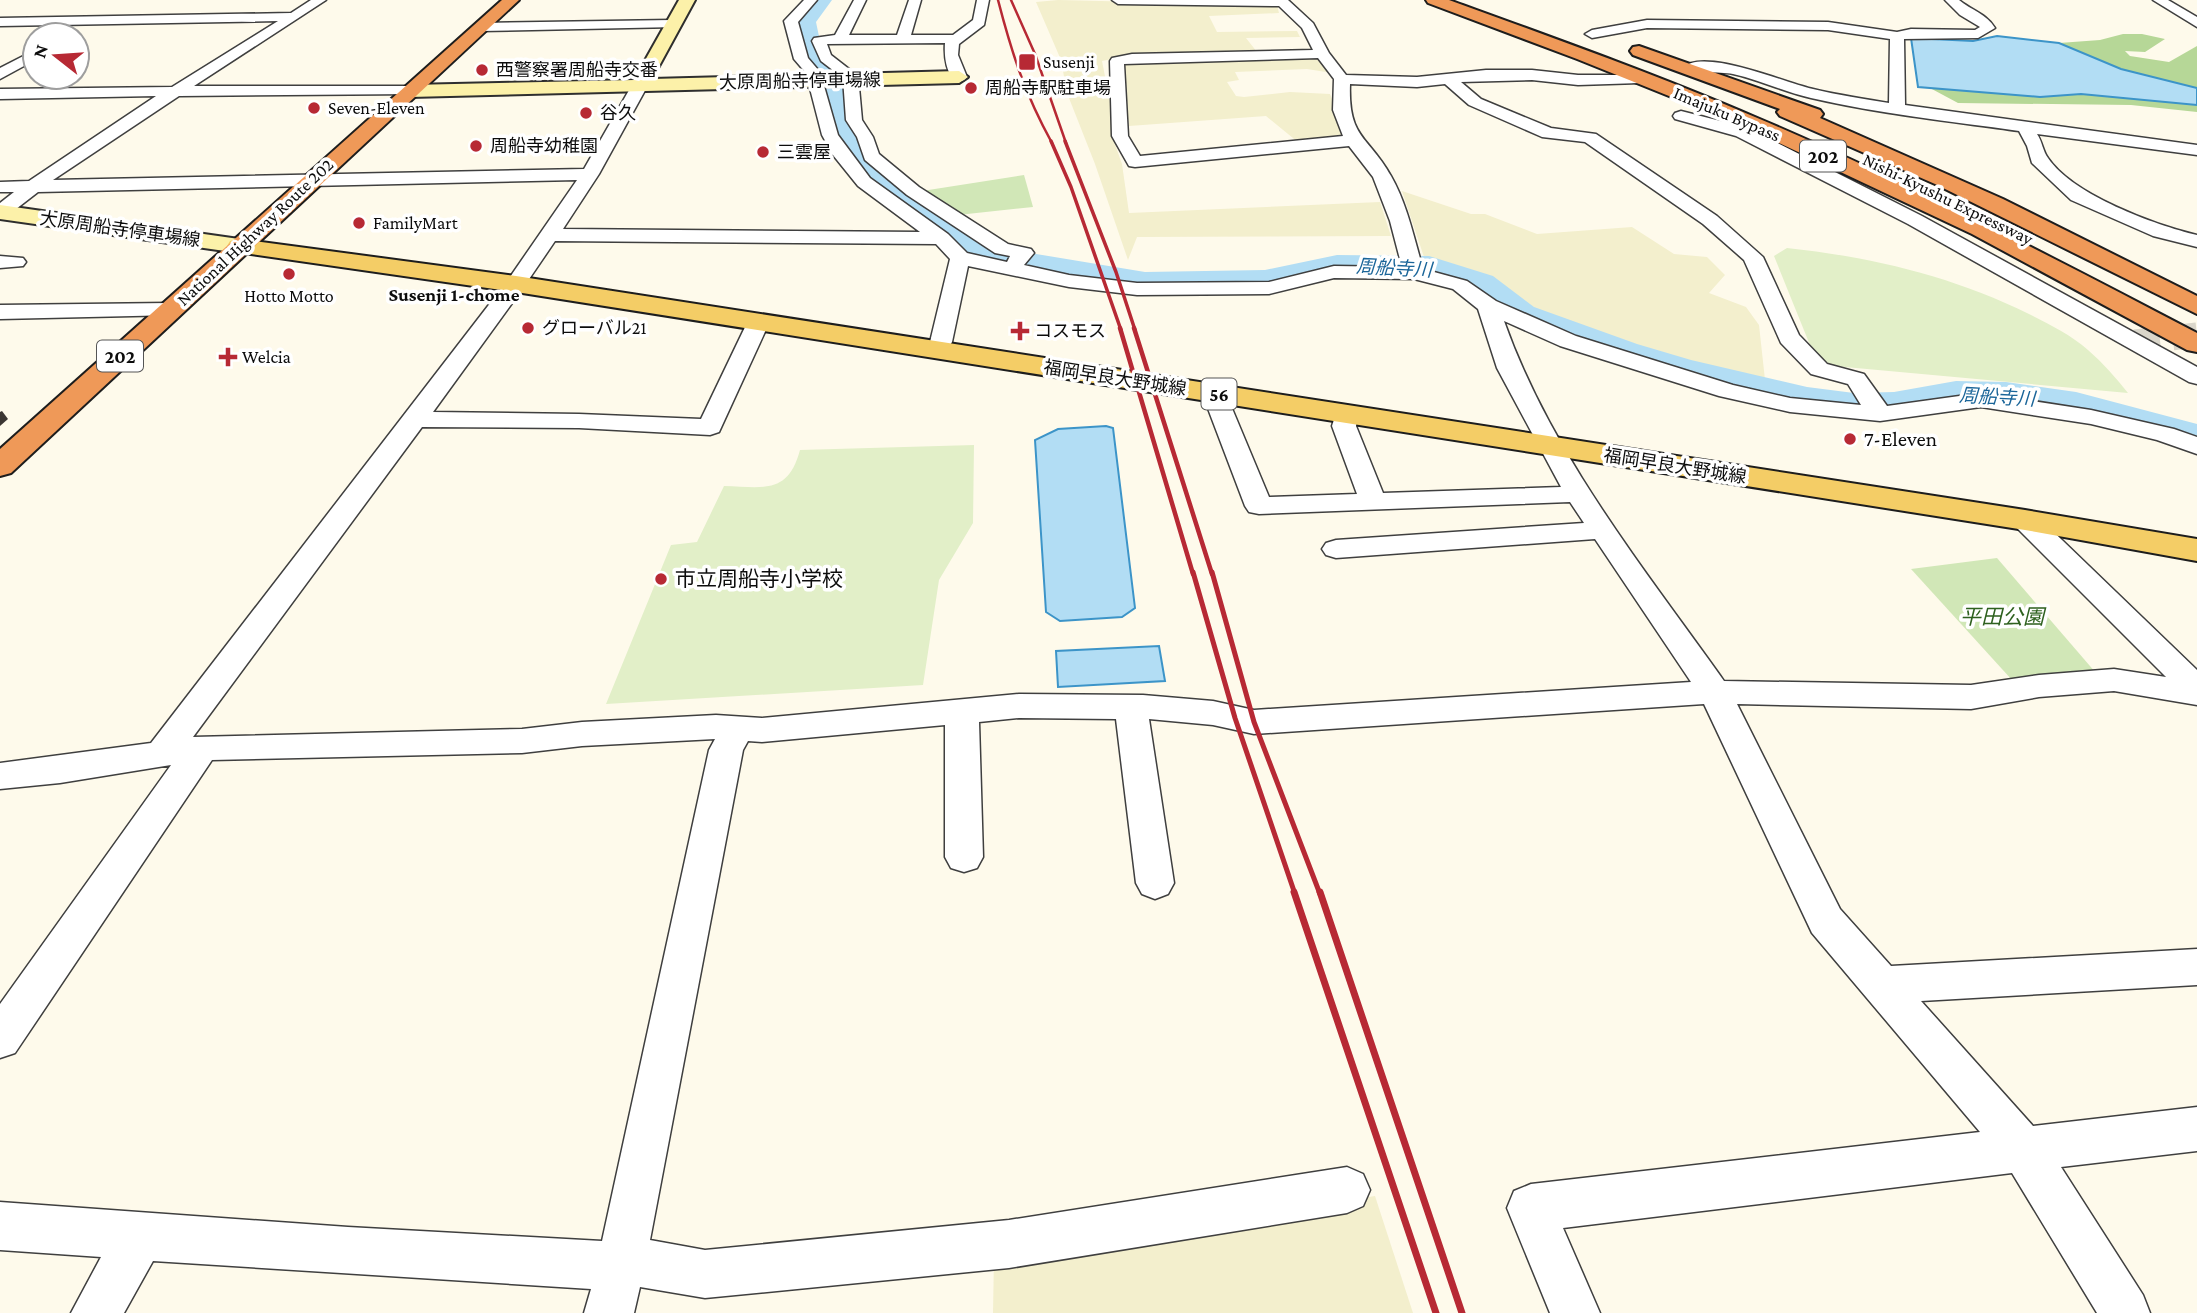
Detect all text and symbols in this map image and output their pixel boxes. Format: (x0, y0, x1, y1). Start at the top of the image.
north arrow (21, 21, 91, 91)
text: N (28, 42, 52, 60)
marker: Susenji (1017, 52, 1037, 72)
place label: Susenji (1043, 52, 1095, 73)
place label: 西警察署周船寺交番 (496, 60, 658, 80)
marker: 西警察署周船寺交番 (474, 62, 490, 78)
street label: 大原周船寺停車場線 (719, 70, 881, 92)
place label: 周船寺駅駐車場 (985, 78, 1111, 98)
marker: 周船寺駅駐車場 (963, 80, 979, 96)
street label: Imajuku Bypass (1670, 83, 1783, 146)
place label: Seven-Eleven (328, 98, 425, 118)
marker: Seven-Eleven (306, 100, 322, 116)
place label: 谷久 (600, 103, 636, 123)
marker: 谷久 (578, 105, 594, 121)
place label: 周船寺幼稚園 (490, 136, 598, 156)
marker: 周船寺幼稚園 (468, 138, 484, 154)
road number: 202 (1800, 140, 1846, 172)
place label: 三雲屋 (777, 142, 831, 162)
marker: 三雲屋 (755, 144, 771, 160)
street label: Nishi-Kyushu Expressway (1860, 149, 2037, 249)
street label: National Highway Route 202 (173, 154, 337, 310)
street label: 大原周船寺停車場線 (38, 208, 202, 250)
place label: FamilyMart (373, 213, 459, 233)
marker: FamilyMart (351, 215, 367, 231)
water label: 周船寺川 (1355, 256, 1434, 281)
marker: Hotto Motto (281, 266, 297, 282)
district label: Susenji 1-chome (388, 284, 520, 306)
place label: Hotto Motto (244, 286, 334, 306)
place label: グローバル21 (542, 318, 646, 338)
marker: グローバル21 (520, 320, 536, 336)
place label: コスモス (1034, 321, 1106, 341)
marker: コスモス (1012, 323, 1028, 339)
road number: 202 (97, 340, 143, 372)
place label: Welcia (242, 347, 291, 367)
marker: Welcia (220, 349, 236, 365)
street label: 福岡早良大野城線 (1042, 357, 1188, 399)
road number: 56 (1202, 378, 1236, 410)
water label: 周船寺川 (1958, 385, 2037, 410)
place label: 7-Eleven (1864, 427, 1937, 451)
marker: 7-Eleven (1842, 431, 1858, 447)
street label: 福岡早良大野城線 (1602, 445, 1748, 487)
place label: 市立周船寺小学校 (675, 567, 843, 591)
marker: 市立周船寺小学校 (653, 571, 669, 587)
park label: 平田公園 (1960, 605, 2047, 629)

